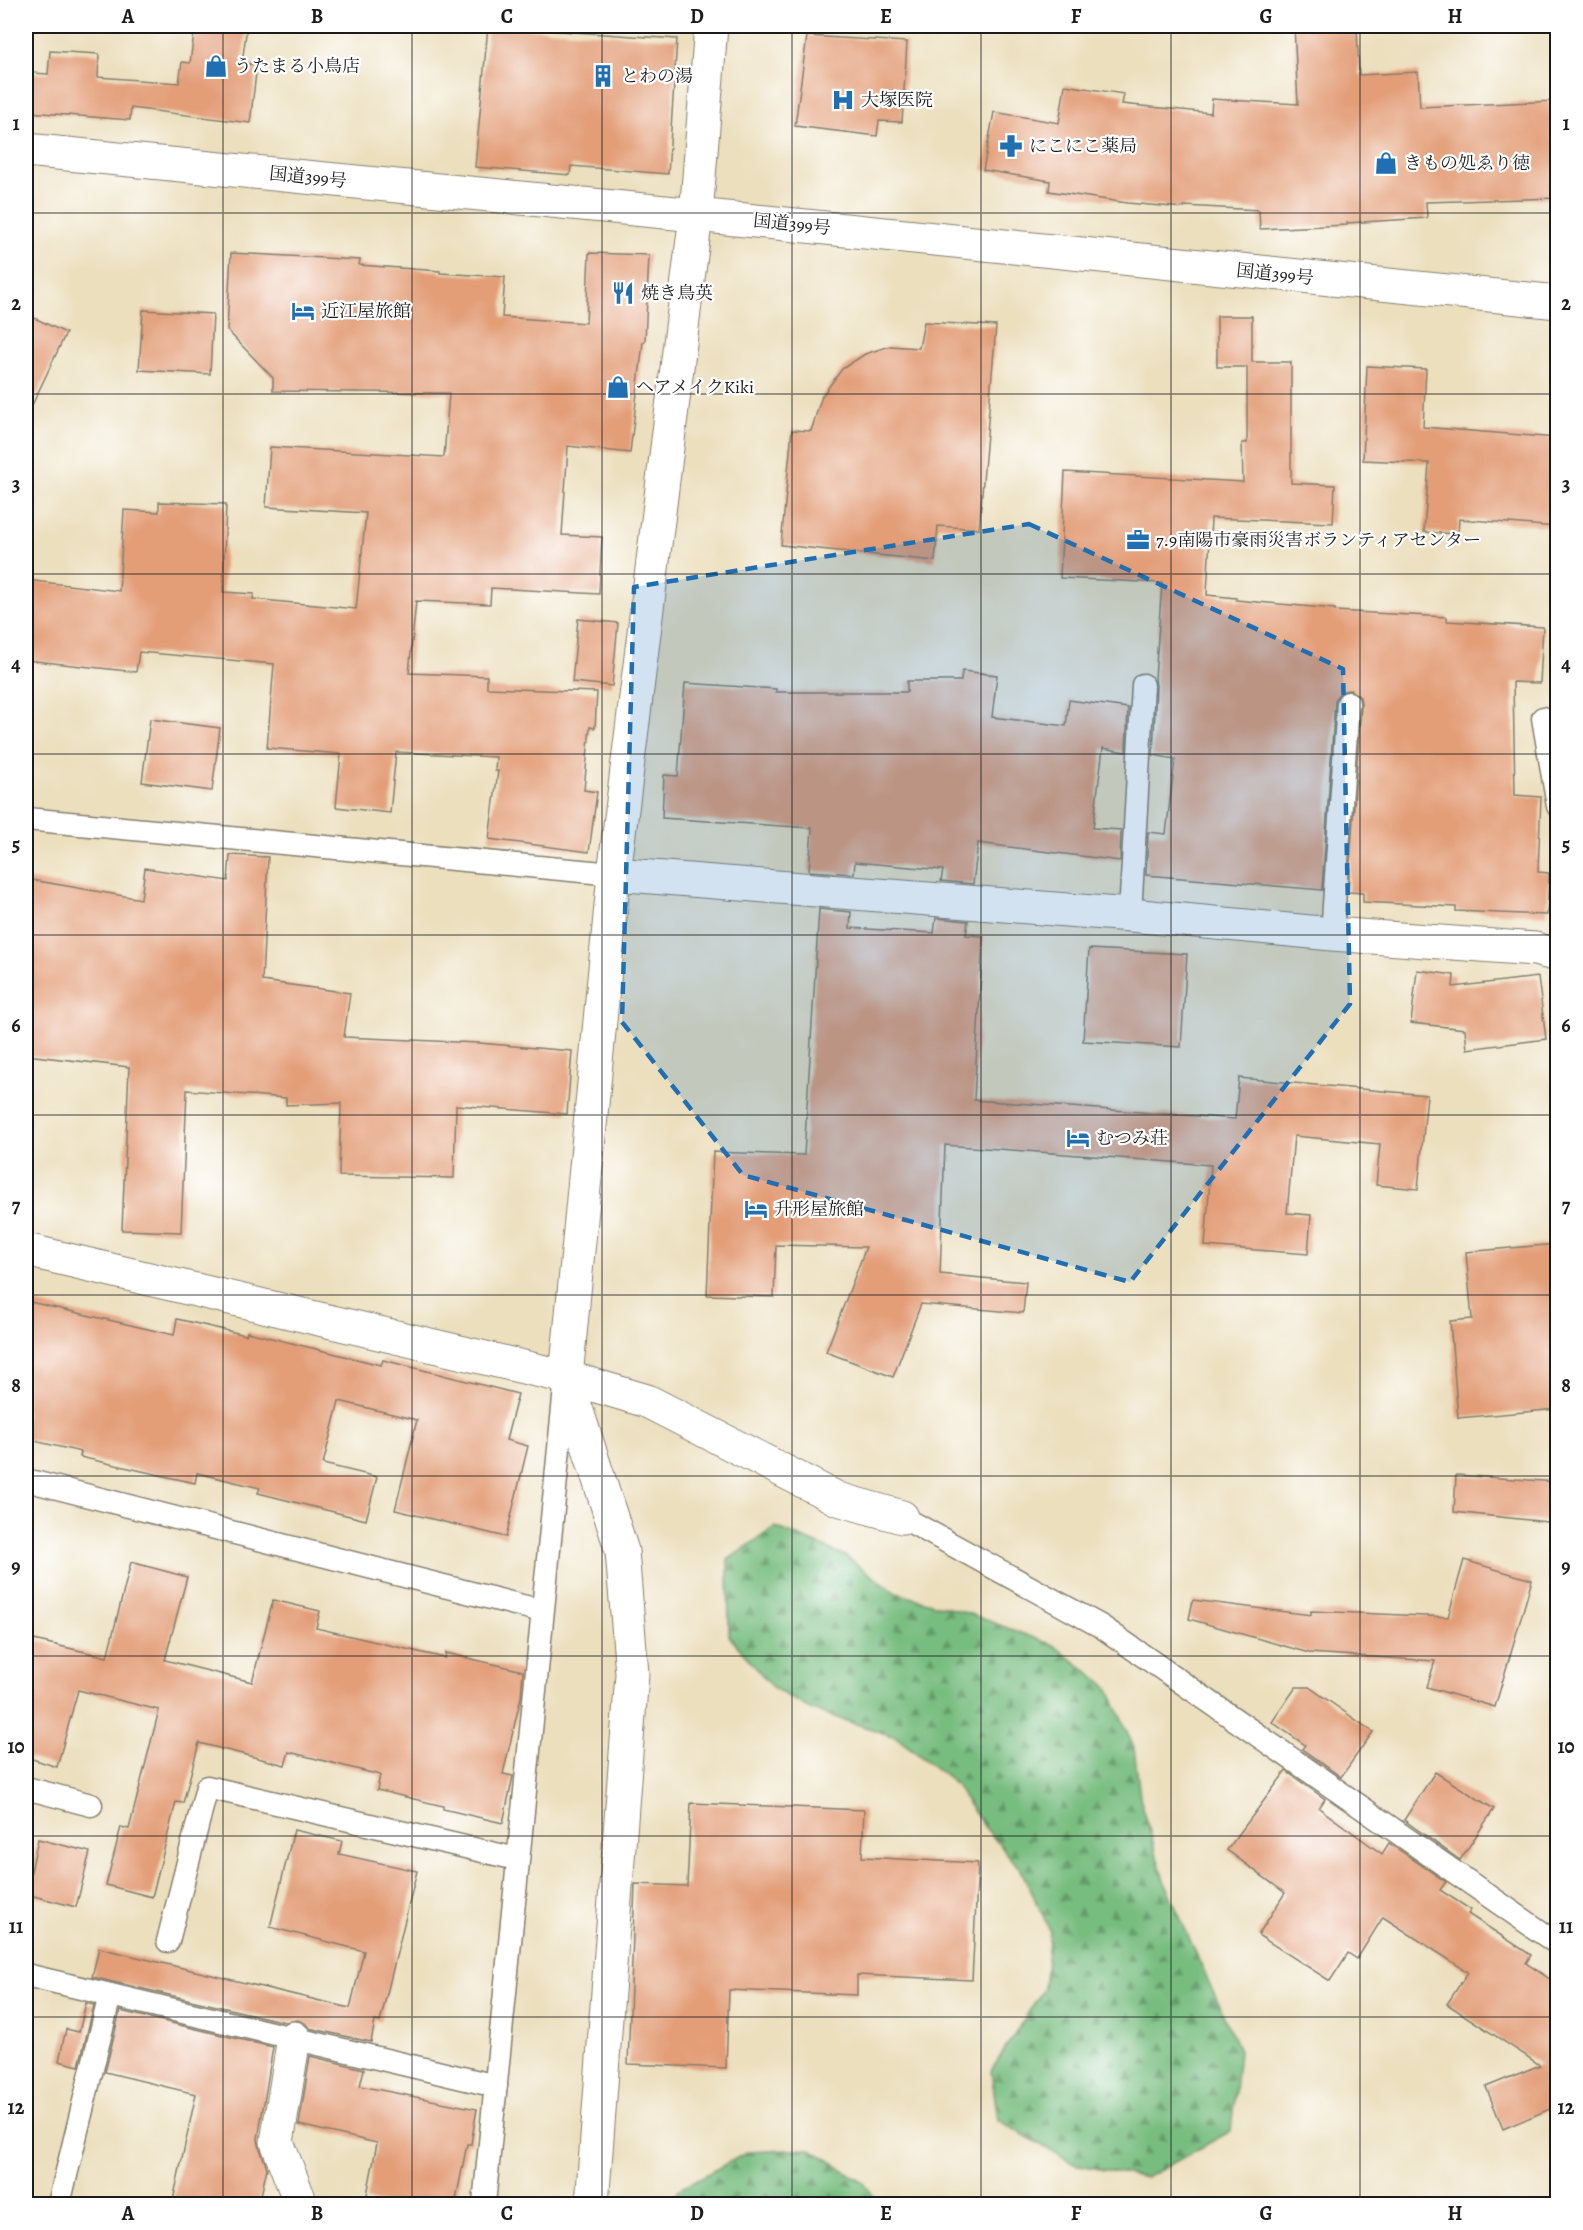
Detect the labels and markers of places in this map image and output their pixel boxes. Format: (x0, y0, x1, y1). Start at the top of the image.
shop icon: うたまる小鳥店 (203, 53, 229, 79)
place label: うたまる小鳥店 (234, 54, 360, 78)
building icon: とわの湯 (590, 63, 616, 89)
place label: とわの湯 (621, 64, 693, 88)
hospital icon: 大塚医院 (830, 87, 856, 113)
place label: 大塚医院 (861, 88, 933, 112)
pharmacy icon: にこにこ薬局 (998, 133, 1024, 159)
place label: にこにこ薬局 (1029, 134, 1137, 158)
shop icon: きもの処ゑり徳 (1373, 150, 1399, 176)
place label: きもの処ゑり徳 (1404, 151, 1530, 175)
restaurant icon: 焼き鳥英 (610, 280, 636, 306)
place label: 焼き鳥英 (641, 281, 713, 305)
hotel icon: 近江屋旅館 (290, 298, 316, 324)
place label: 近江屋旅館 (321, 299, 411, 323)
shop icon: ヘアメイクKiki (605, 374, 631, 400)
place label: ヘアメイクKiki (636, 375, 754, 399)
office icon: 7.9南陽市豪雨災害ボランティアセンター (1125, 527, 1151, 553)
place label: 7.9南陽市豪雨災害ボランティアセンター (1156, 528, 1481, 552)
hotel icon: むつみ荘 (1065, 1125, 1091, 1151)
place label: むつみ荘 (1096, 1126, 1168, 1150)
hotel icon: 升形屋旅館 (743, 1196, 769, 1222)
place label: 升形屋旅館 (774, 1197, 864, 1221)

